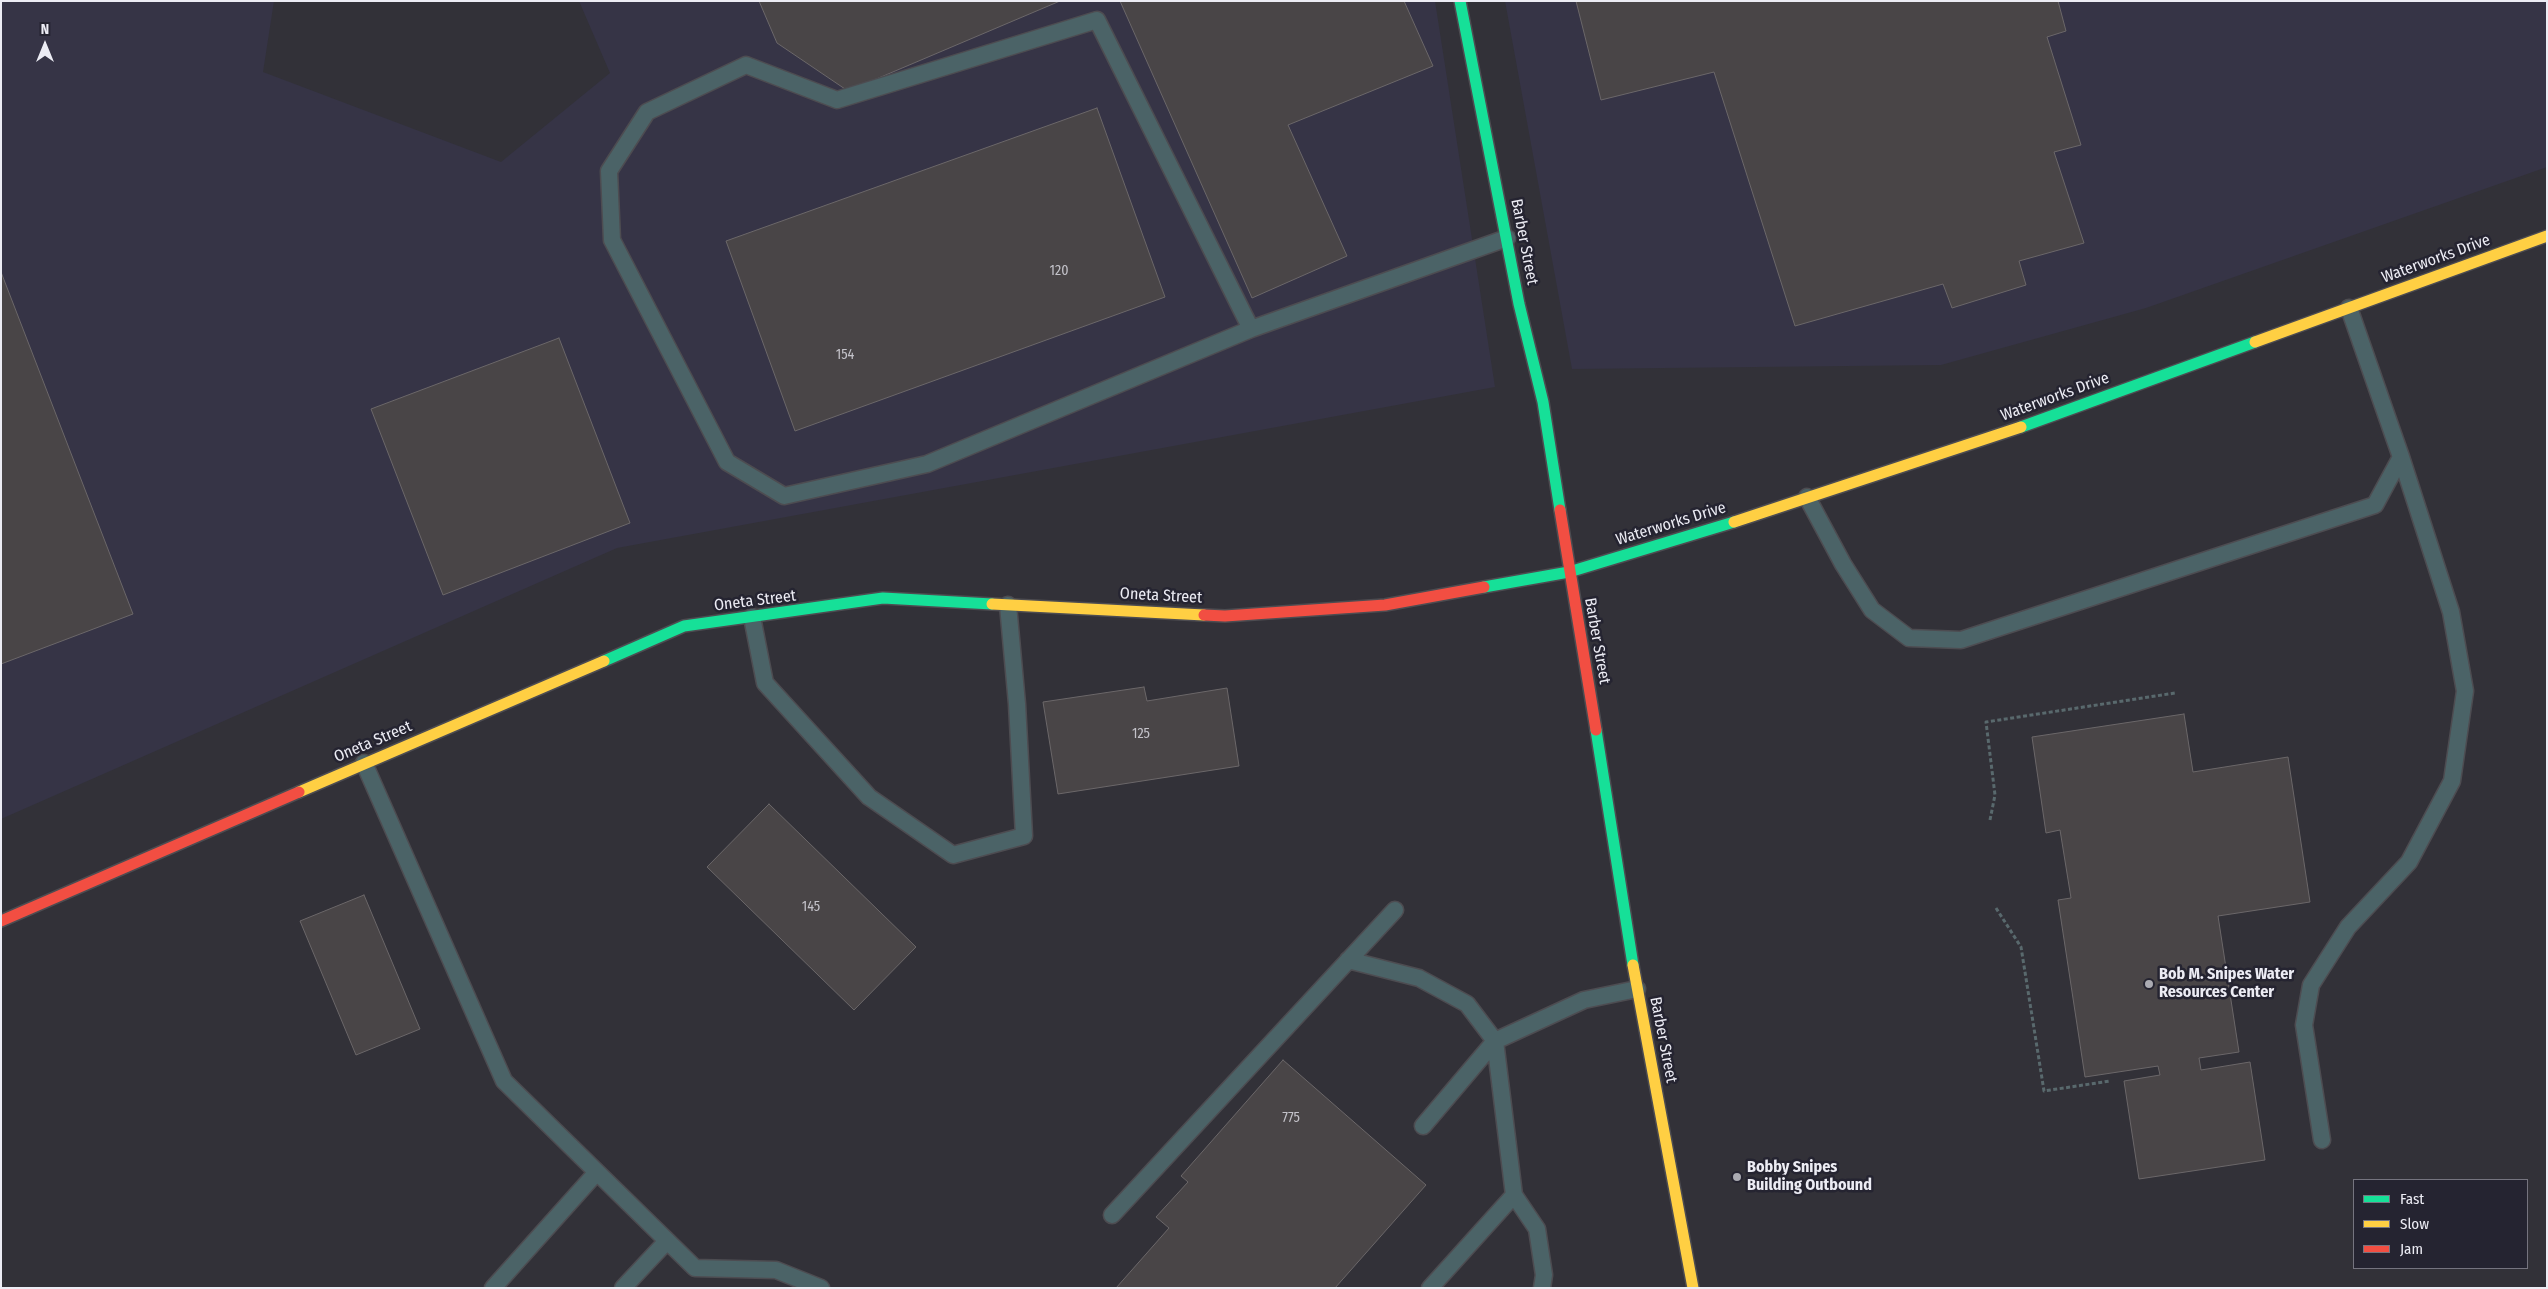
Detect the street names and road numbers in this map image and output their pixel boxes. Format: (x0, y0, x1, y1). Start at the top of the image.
street label: Barber Street (1506, 197, 1542, 287)
street label: Waterworks Drive (2379, 230, 2493, 288)
street label: Waterworks Drive (1998, 368, 2112, 426)
street label: Waterworks Drive (1614, 498, 1728, 550)
street label: Oneta Street (1119, 584, 1203, 608)
street label: Oneta Street (713, 586, 797, 616)
street label: Barber Street (1580, 596, 1614, 686)
street label: Oneta Street (331, 717, 415, 767)
street label: Barber Street (1645, 995, 1681, 1085)

